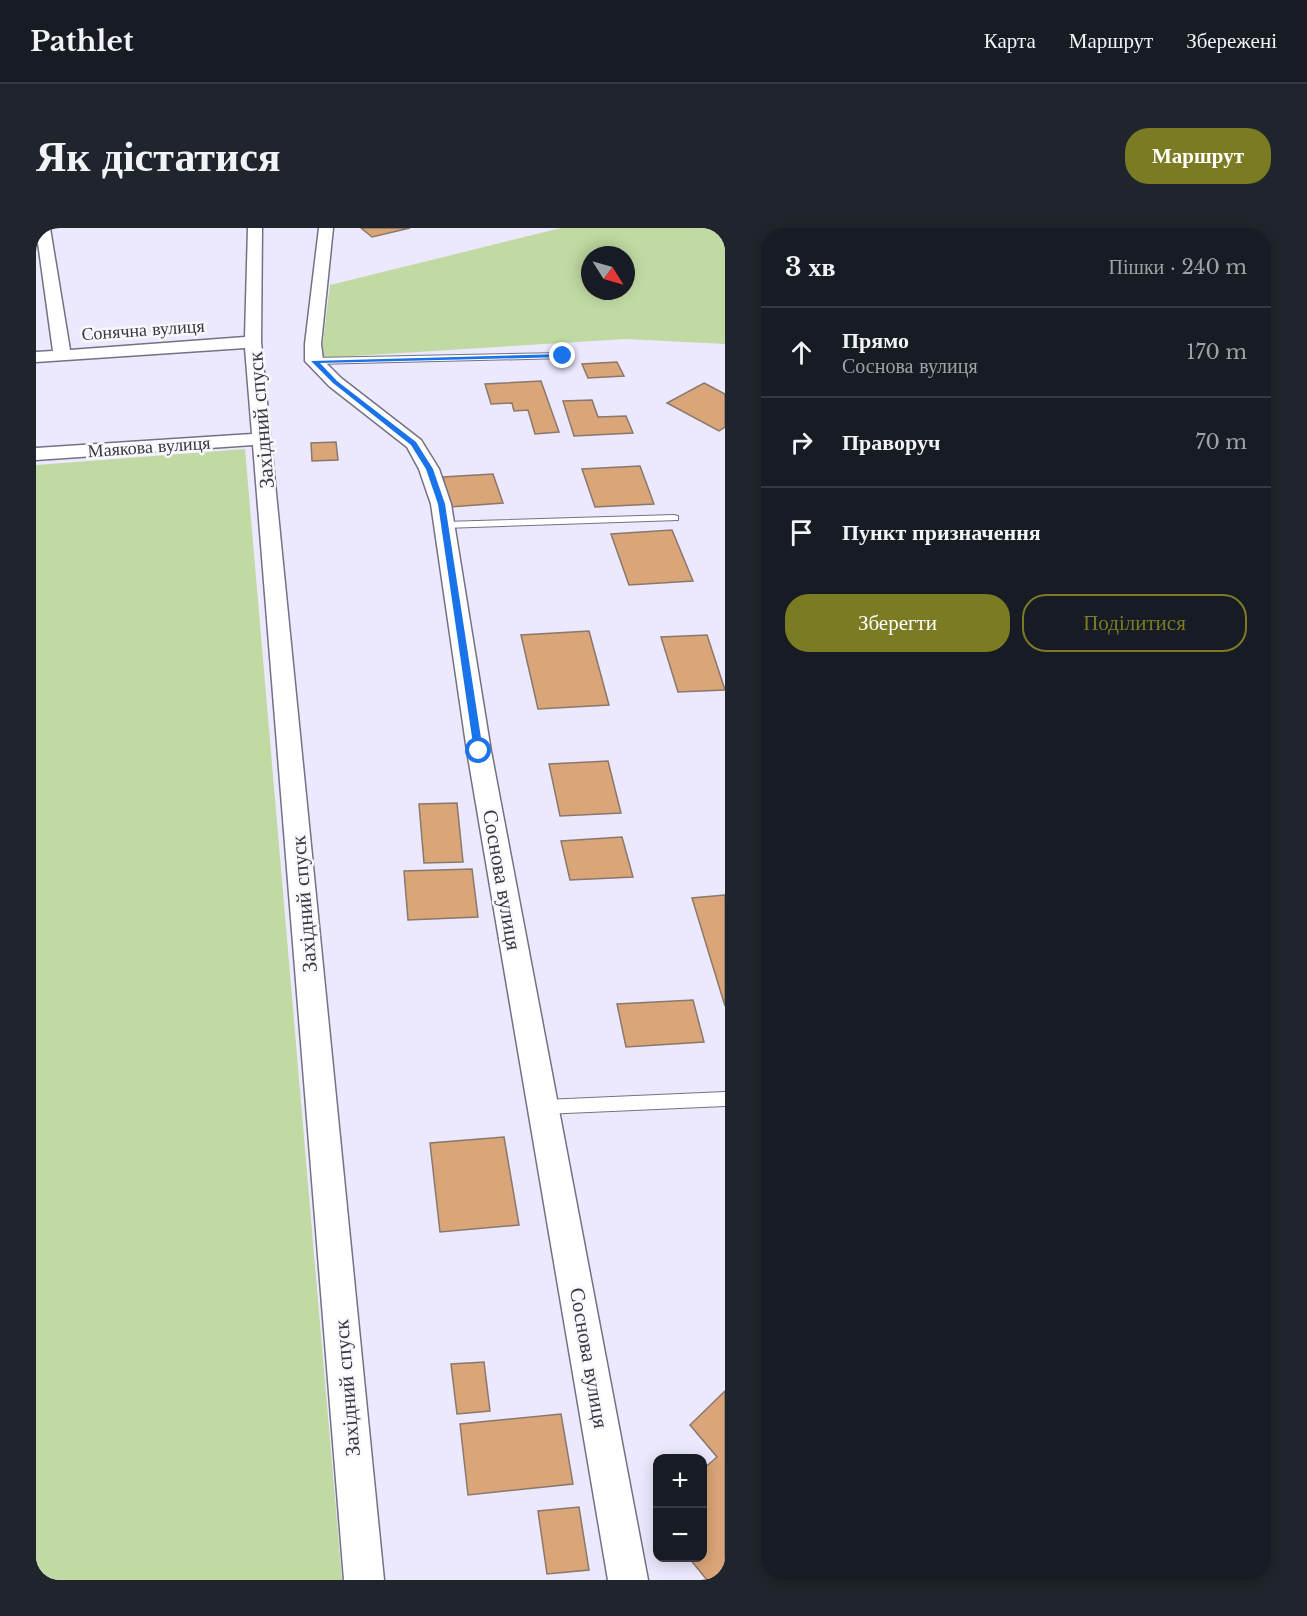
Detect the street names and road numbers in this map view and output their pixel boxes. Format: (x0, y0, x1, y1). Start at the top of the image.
street label: Сонячна вулиця (81, 315, 205, 345)
street label: Західний спуск (242, 350, 280, 489)
street label: Маякова вулиця (87, 432, 211, 462)
street label: Соснова вулиця (477, 808, 527, 953)
street label: Західний спуск (285, 834, 323, 973)
street label: Соснова вулиця (564, 1286, 614, 1431)
street label: Західний спуск (328, 1318, 366, 1457)

